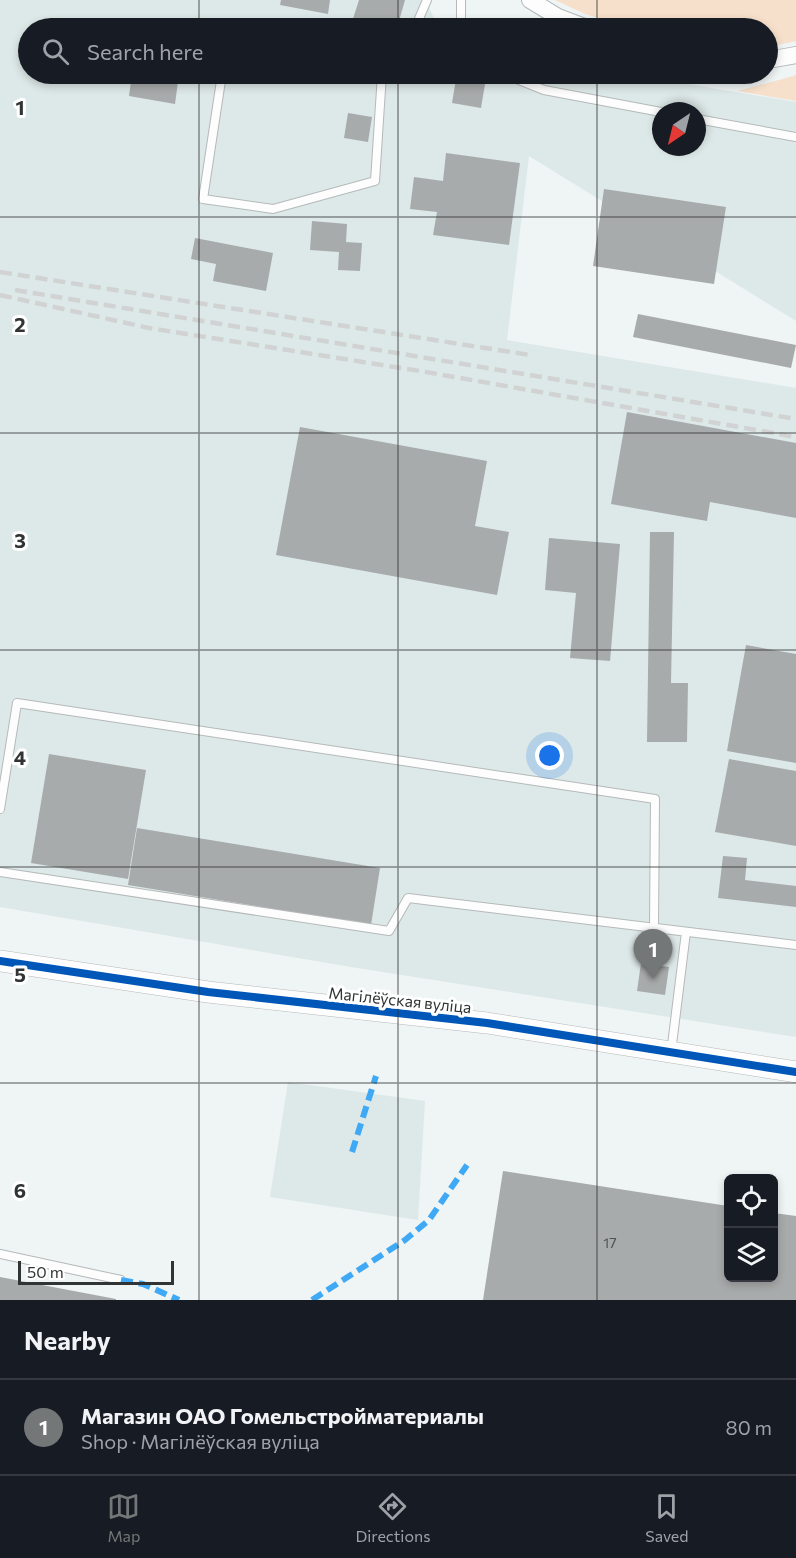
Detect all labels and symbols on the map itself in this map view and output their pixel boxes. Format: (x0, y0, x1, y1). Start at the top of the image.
text: 1 (15, 95, 25, 119)
north arrow (652, 102, 706, 156)
text: 2 (14, 312, 26, 336)
text: 3 (14, 528, 26, 552)
your location (535, 741, 564, 770)
text: 4 (14, 745, 26, 769)
pin: 1 (634, 930, 672, 979)
text: 5 (14, 962, 26, 986)
street label: Магілёўская вуліца (328, 983, 472, 1016)
text: 6 (14, 1178, 26, 1202)
house number: 17 (603, 1234, 617, 1251)
scale bar (18, 1258, 174, 1286)

